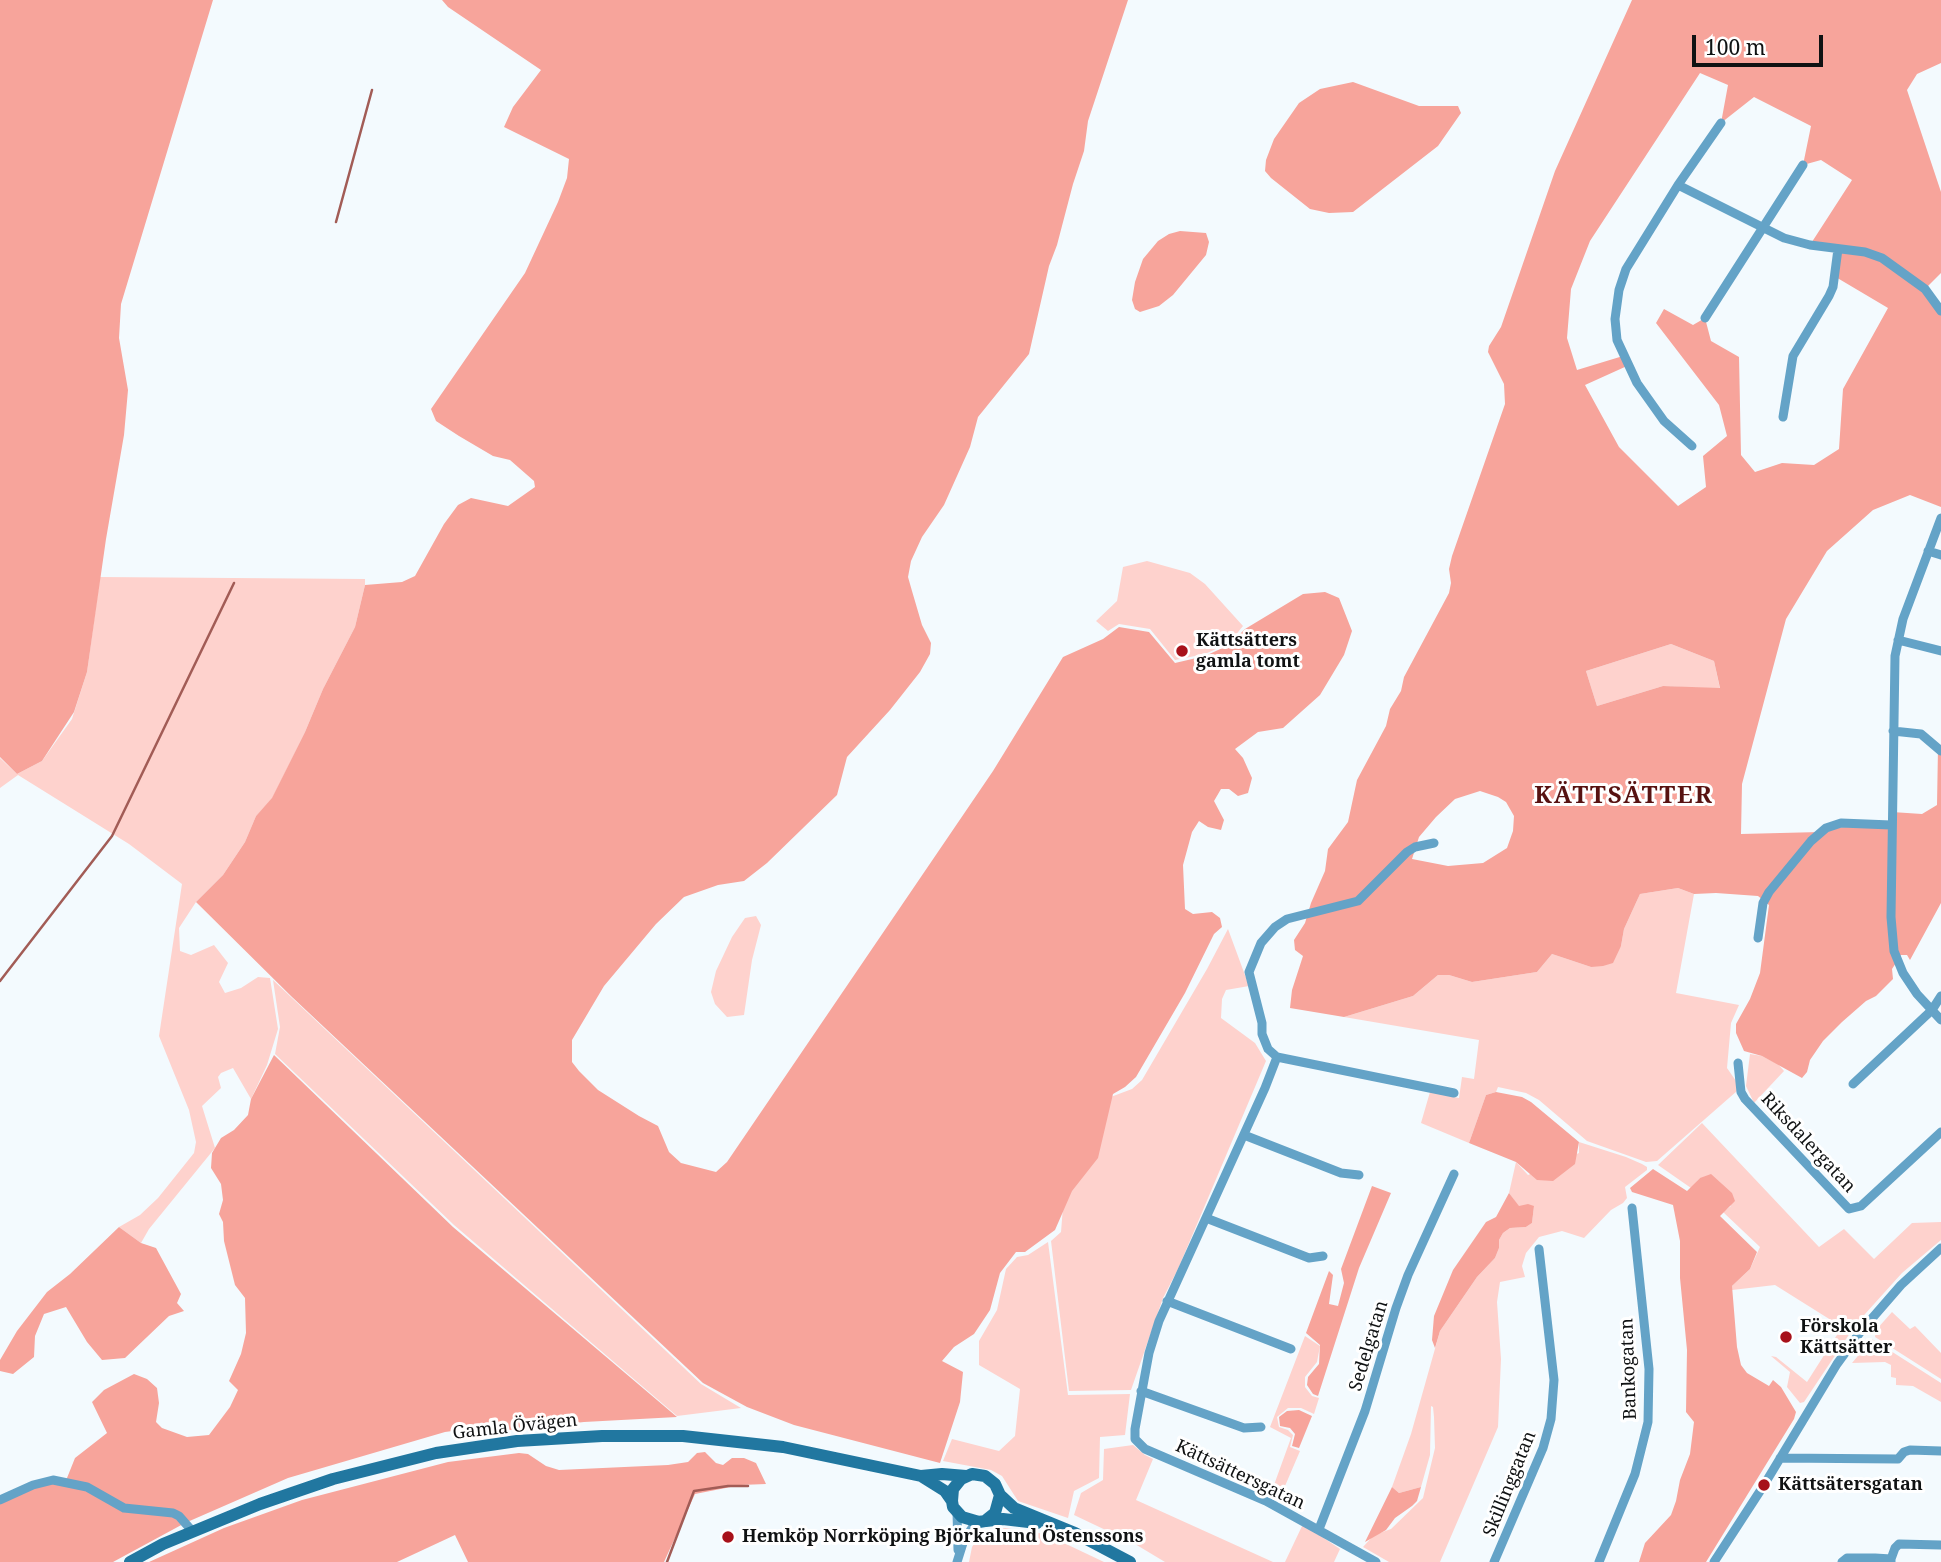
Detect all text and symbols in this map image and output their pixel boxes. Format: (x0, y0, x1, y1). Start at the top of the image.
scale bar (1696, 21, 1827, 65)
text: 100 m (1705, 33, 1766, 61)
place label: Kättsätters gamla tomt (1196, 630, 1300, 672)
marker: Kättsätters gamla tomt (1174, 643, 1190, 659)
district label: KÄTTSÄTTER (1535, 782, 1713, 810)
street label: Riksdalergatan (1756, 1088, 1860, 1198)
street label: Sedelgatan (1345, 1298, 1393, 1394)
place label: Förskola Kättsätter (1800, 1316, 1892, 1358)
street label: Bankogatan (1616, 1318, 1642, 1420)
marker: Förskola Kättsätter (1778, 1329, 1794, 1345)
street label: Gamla Övägen (452, 1410, 578, 1444)
street label: Skillinggatan (1479, 1428, 1541, 1540)
street label: Kättsättersgatan (1172, 1436, 1308, 1514)
place label: Kättsätersgatan (1778, 1474, 1923, 1496)
marker: Kättsätersgatan (1756, 1477, 1772, 1493)
place label: Hemköp Norrköping Björkalund Östenssons (742, 1526, 1143, 1548)
marker: Hemköp Norrköping Björkalund Östenssons (720, 1529, 736, 1545)

